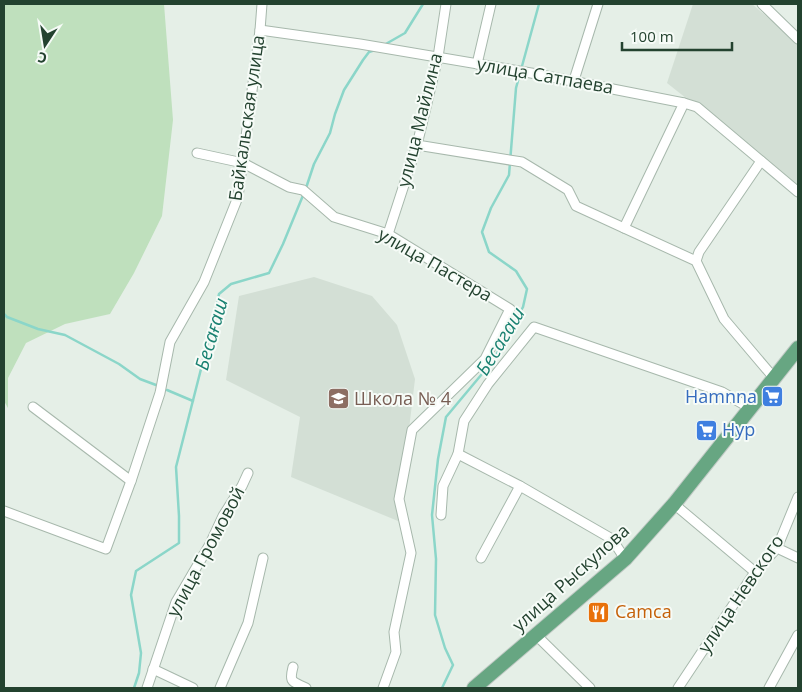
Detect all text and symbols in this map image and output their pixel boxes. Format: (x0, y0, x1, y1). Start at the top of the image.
north arrow (20, 20, 70, 70)
scale bar (622, 20, 732, 52)
text: 100 m (630, 26, 674, 46)
street label: Байкальская улица (222, 33, 270, 202)
text: С (36, 48, 49, 68)
street label: улица Майлина (391, 50, 447, 189)
street label: улица Сатпаева (475, 51, 615, 99)
street label: улица Пастера (374, 222, 497, 307)
water label: Бесағаш (188, 295, 234, 373)
water label: Бесагаш (469, 302, 531, 380)
place label: Hamnna (685, 384, 757, 408)
supermarket icon: Hamnna (761, 385, 785, 409)
place label: Школа № 4 (354, 386, 451, 410)
school or university icon: Школа № 4 (326, 387, 350, 411)
place label: Hyp (722, 417, 755, 441)
supermarket icon: Hyp (694, 418, 718, 442)
street label: улица Громовой (161, 482, 250, 621)
street label: улица Рыскулова (507, 518, 634, 636)
street label: улица Невского (692, 530, 789, 657)
place label: Camca (615, 599, 672, 623)
restaurant icon: Camca (587, 600, 611, 624)

